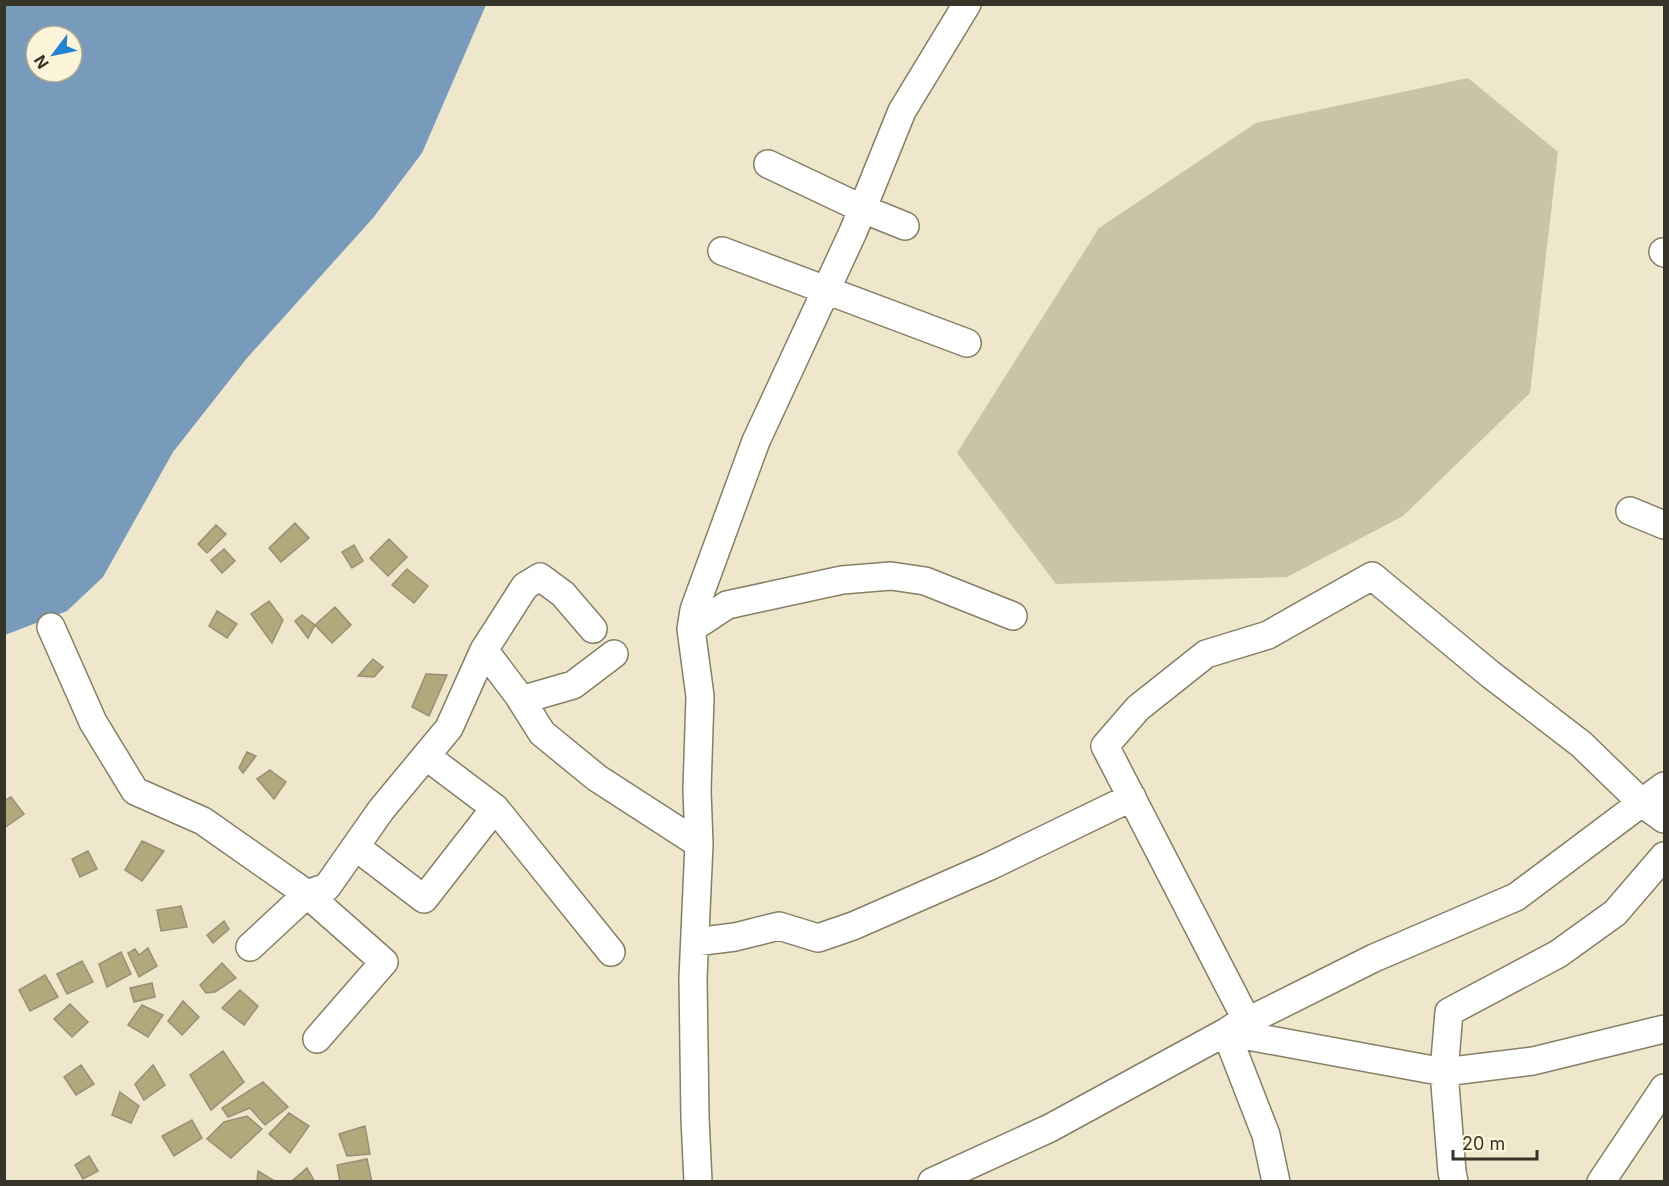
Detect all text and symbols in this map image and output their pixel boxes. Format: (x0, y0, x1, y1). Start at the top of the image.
north arrow (24, 24, 84, 84)
text: N (30, 51, 53, 72)
scale bar (1453, 1123, 1537, 1161)
text: 20 m (1462, 1133, 1505, 1154)

